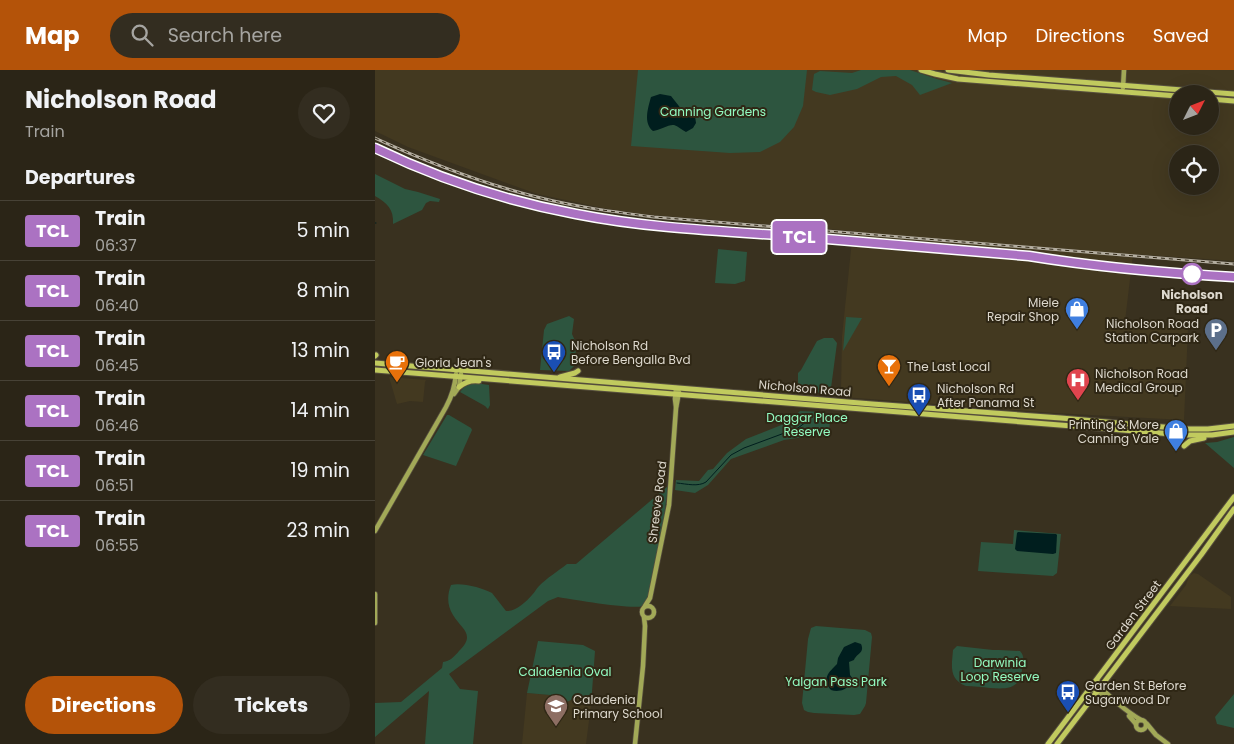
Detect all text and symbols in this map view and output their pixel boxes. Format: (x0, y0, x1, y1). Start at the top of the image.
search box (110, 13, 460, 58)
text: Map (25, 19, 80, 52)
icon: search (128, 21, 156, 49)
text: Search here (168, 22, 282, 49)
text: Map (968, 23, 1007, 48)
text: Directions (1035, 23, 1125, 48)
text: Saved (1153, 23, 1209, 48)
text: Nicholson Road (25, 83, 217, 116)
north arrow (1169, 85, 1219, 135)
map controls (1169, 85, 1219, 195)
button: heart (298, 87, 350, 139)
park label: Canning Gardens (660, 103, 766, 120)
text: Train (25, 120, 65, 143)
button: locate (1169, 145, 1219, 195)
text: Departures (25, 164, 135, 191)
text: Train (95, 205, 146, 232)
text: 5 min (297, 217, 350, 244)
text: TCL (36, 218, 69, 243)
line badge: TCL (770, 221, 828, 253)
text: TCL (783, 224, 815, 249)
text: 06:37 (95, 234, 137, 257)
marker: Nicholson Road (1181, 263, 1203, 285)
text: Train (95, 265, 146, 292)
text: 8 min (297, 277, 350, 304)
text: TCL (36, 278, 69, 303)
place label: Nicholson Road (1161, 286, 1223, 317)
text: 06:40 (95, 294, 139, 317)
place label: Miele Repair Shop (987, 294, 1059, 325)
shop icon: Miele Repair Shop (1064, 296, 1090, 330)
place label: Nicholson Road Station Carpark (1105, 315, 1200, 346)
parking icon: Nicholson Road Station Carpark (1203, 317, 1229, 351)
text: Train (95, 325, 146, 352)
text: 13 min (291, 337, 350, 364)
place label: Nicholson Rd Before Bengalla Bvd (571, 337, 691, 368)
text: TCL (36, 338, 69, 363)
bus stop icon: Nicholson Rd Before Bengalla Bvd (541, 339, 567, 373)
cafe icon: Gloria Jean's (384, 349, 410, 383)
bar icon: The Last Local (876, 353, 902, 387)
text: 06:45 (95, 354, 139, 377)
place label: Gloria Jean's (415, 354, 491, 371)
place label: The Last Local (907, 358, 990, 375)
place label: Nicholson Road Medical Group (1095, 365, 1188, 396)
hospital icon: Nicholson Road Medical Group (1065, 367, 1091, 401)
street label: Nicholson Road (758, 375, 852, 401)
place label: Nicholson Rd After Panama St (937, 380, 1034, 411)
bus stop icon: Nicholson Rd After Panama St (906, 382, 932, 416)
text: Train (95, 385, 146, 412)
text: 14 min (290, 397, 350, 424)
text: TCL (36, 398, 69, 423)
park label: Daggar Place Reserve (766, 409, 848, 440)
text: 06:46 (95, 414, 139, 437)
place label: Printing & More Canning Vale (1069, 416, 1159, 447)
shop icon: Printing & More Canning Vale (1163, 418, 1189, 452)
text: Train (95, 445, 146, 472)
text: 19 min (290, 457, 350, 484)
text: TCL (36, 458, 69, 483)
street label: Shreeve Road (644, 460, 670, 544)
text: 06:51 (95, 474, 134, 497)
text: Train (95, 505, 146, 532)
text: 23 min (286, 517, 350, 544)
text: TCL (36, 518, 69, 543)
text: 06:55 (95, 534, 139, 557)
street label: Garden Street (1101, 577, 1165, 653)
park label: Darwinia Loop Reserve (961, 654, 1039, 685)
park label: Caladenia Oval (518, 663, 612, 680)
park label: Yalgan Pass Park (785, 673, 888, 690)
button: Directions (25, 676, 183, 734)
button: Tickets (193, 676, 350, 734)
place label: Garden St Before Sugarwood Dr (1085, 677, 1186, 708)
bus stop icon: Garden St Before Sugarwood Dr (1055, 679, 1081, 713)
place label: Caladenia Primary School (573, 691, 663, 722)
school or university icon: Caladenia Primary School (543, 693, 569, 727)

